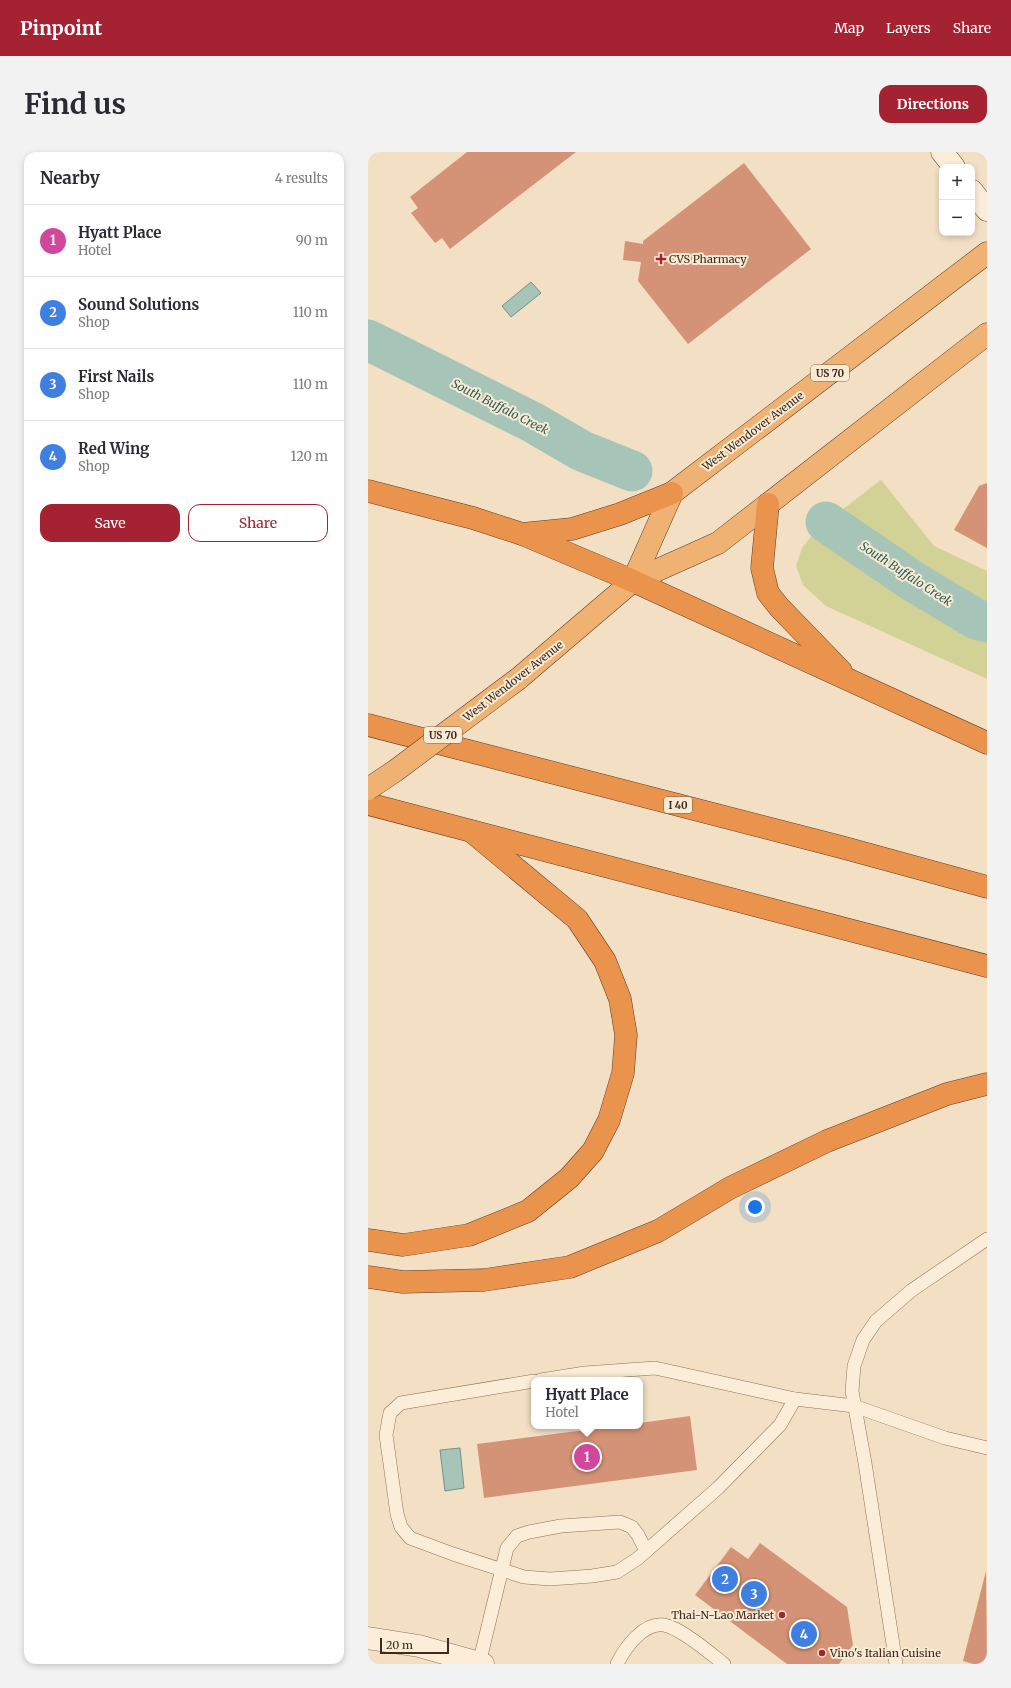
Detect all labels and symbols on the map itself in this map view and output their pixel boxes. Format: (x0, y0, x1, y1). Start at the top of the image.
place label: CVS Pharmacy (669, 252, 747, 266)
marker: CVS Pharmacy (656, 254, 666, 264)
road number: US 70 (811, 365, 849, 381)
water label: South Buffalo Creek (449, 376, 552, 438)
street label: West Wendover Avenue (699, 388, 807, 474)
water label: South Buffalo Creek (857, 538, 955, 609)
street label: West Wendover Avenue (459, 637, 566, 725)
road number: US 70 (424, 727, 462, 743)
road number: I 40 (664, 797, 692, 813)
your location (745, 1197, 765, 1217)
pin: 1 (574, 1442, 600, 1472)
pin: 2 (712, 1564, 738, 1594)
pin: 3 (741, 1579, 767, 1609)
place label: Thai-N-Lao Market (671, 1608, 775, 1622)
marker: Thai-N-Lao Market (777, 1610, 787, 1620)
pin: 4 (791, 1619, 817, 1649)
scale bar (380, 1636, 449, 1655)
place label: Vino's Italian Cuisine (829, 1646, 941, 1660)
marker: Vino's Italian Cuisine (817, 1648, 827, 1658)

